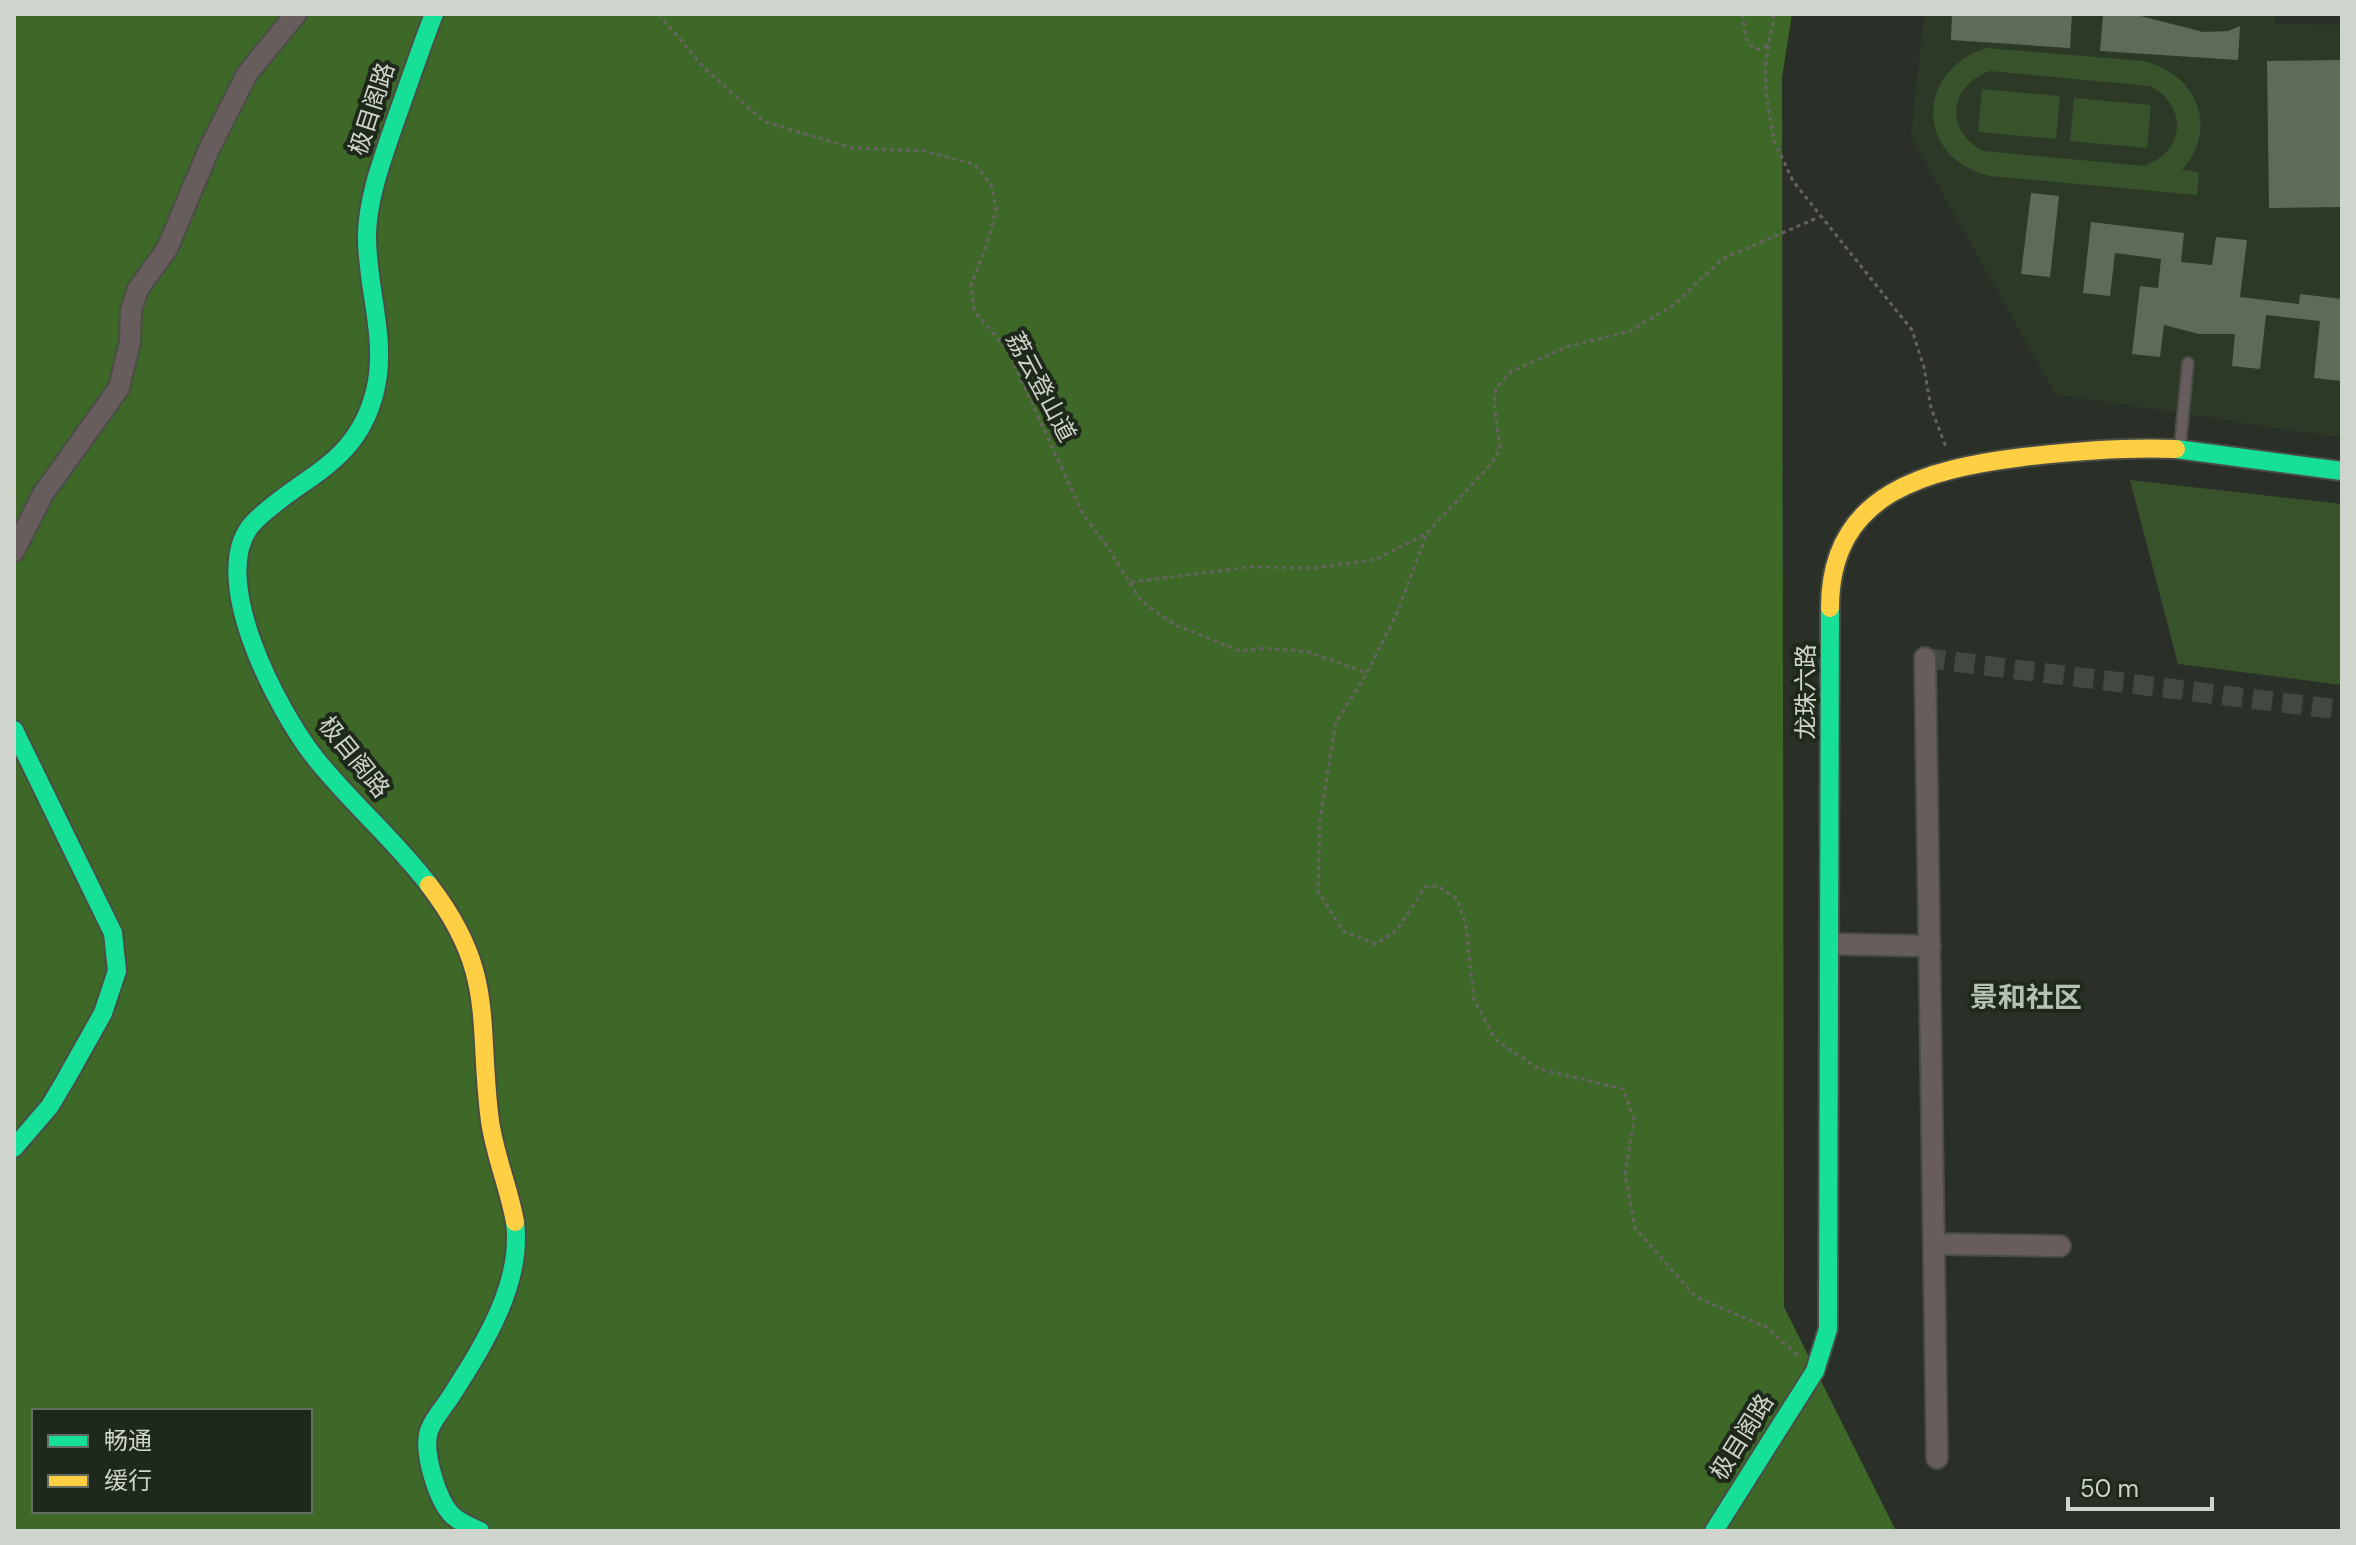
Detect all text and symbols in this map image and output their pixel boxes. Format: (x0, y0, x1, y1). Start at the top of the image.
street label: 极目阁路 (342, 58, 401, 159)
street label: 荔云登山道 (1000, 327, 1083, 447)
street label: 龙珠六路 (1790, 644, 1821, 740)
street label: 极目阁路 (312, 710, 397, 804)
district label: 景和社区 (1970, 979, 2082, 1016)
street label: 极目阁路 (1703, 1388, 1780, 1486)
legend (32, 1409, 312, 1513)
text: 畅通 (104, 1425, 152, 1456)
scale bar (2068, 1461, 2212, 1511)
text: 缓行 (104, 1465, 152, 1496)
text: 50 m (2080, 1473, 2139, 1504)

